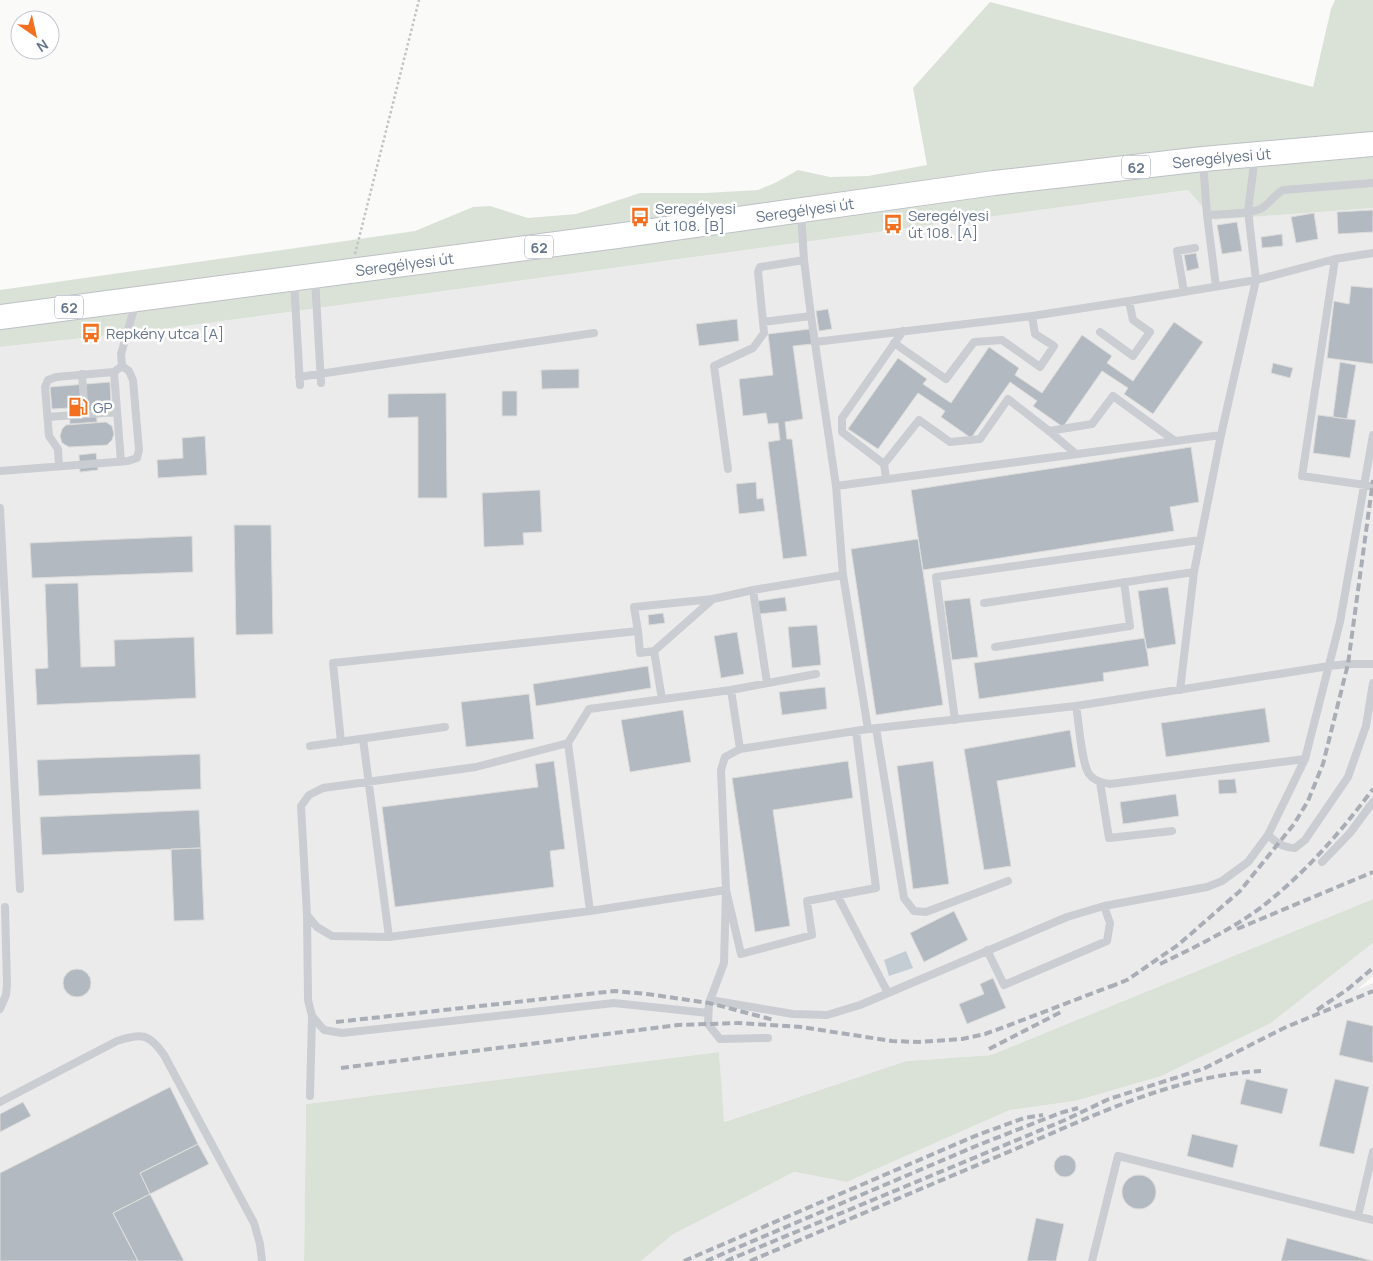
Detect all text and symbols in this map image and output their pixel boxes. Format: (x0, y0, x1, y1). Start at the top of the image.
north arrow (10, 10, 60, 60)
text: N (33, 36, 52, 57)
street label: Seregélyesi út (1171, 143, 1272, 173)
road number: 62 (1122, 156, 1150, 178)
street label: Seregélyesi út (754, 192, 855, 227)
place label: Seregélyesi út 108. [B] (655, 198, 736, 236)
place label: Seregélyesi út 108. [A] (908, 205, 989, 243)
bus stop icon: Seregélyesi út 108. [B] (629, 206, 651, 228)
bus stop icon: Seregélyesi út 108. [A] (882, 213, 904, 235)
road number: 62 (525, 236, 553, 258)
street label: Seregélyesi út (354, 247, 455, 281)
road number: 62 (55, 296, 83, 318)
bus stop icon: Repkény utca [A] (80, 322, 102, 344)
place label: Repkény utca [A] (106, 323, 224, 344)
fuel station icon: GP (67, 396, 89, 418)
place label: GP (93, 397, 113, 418)

